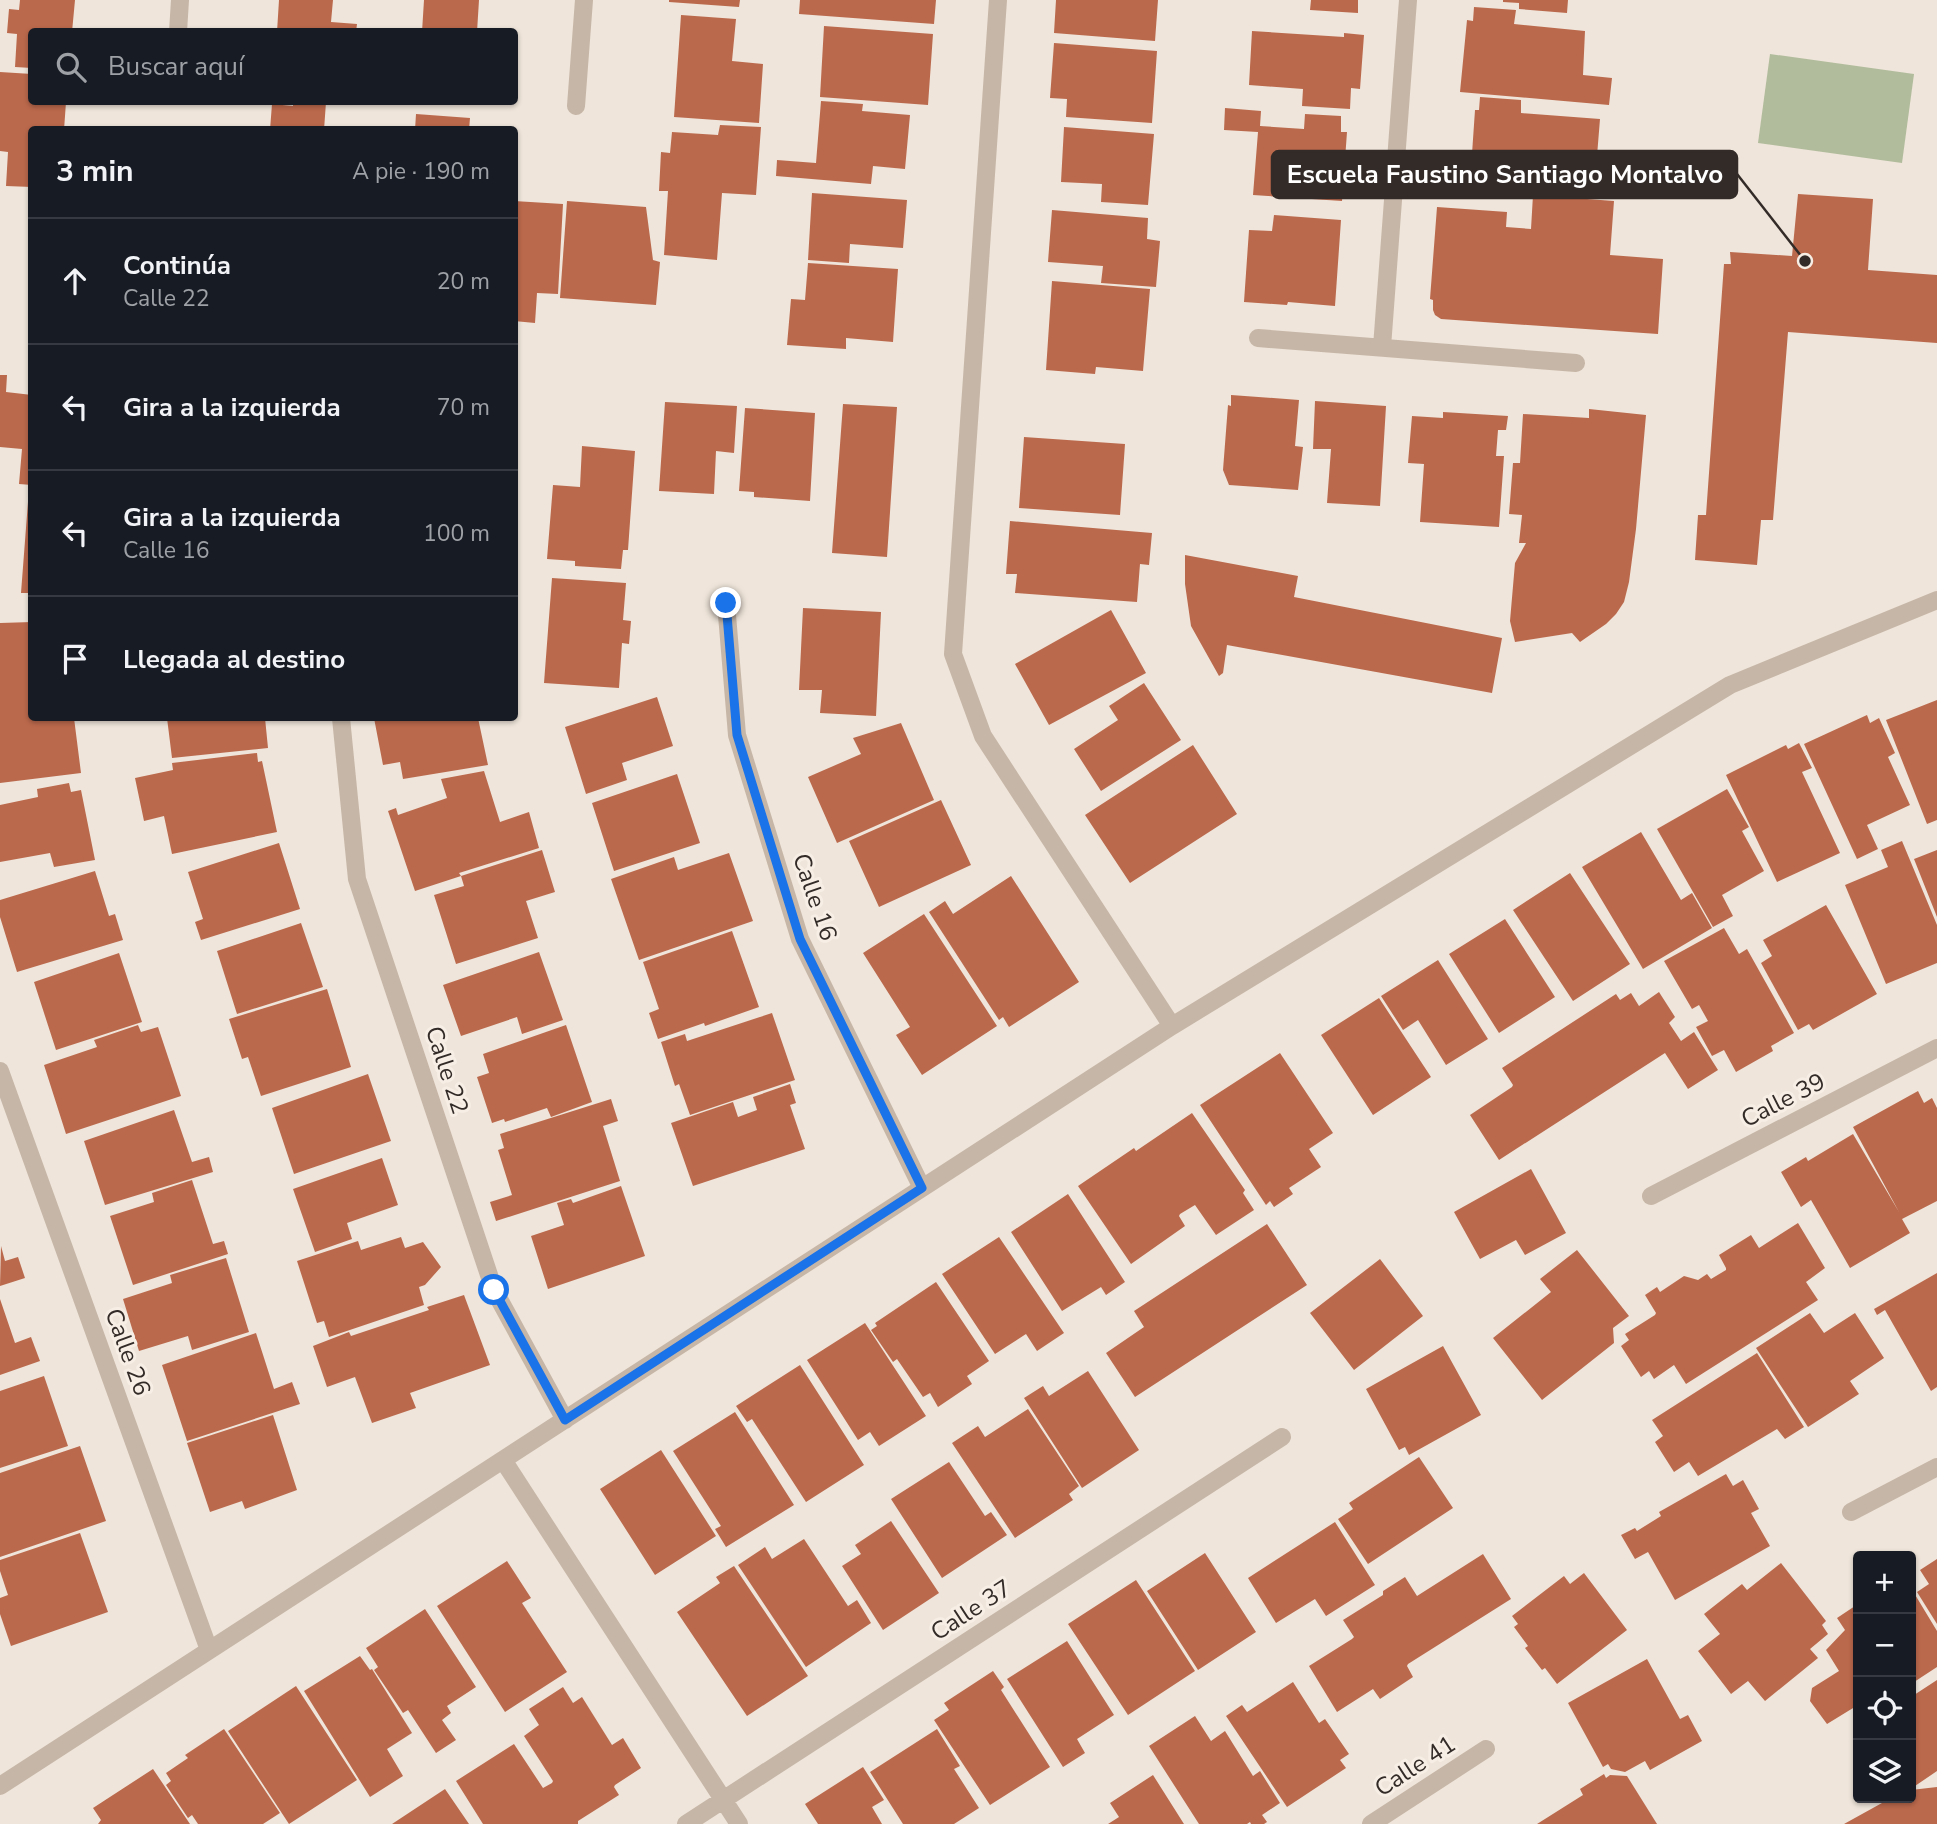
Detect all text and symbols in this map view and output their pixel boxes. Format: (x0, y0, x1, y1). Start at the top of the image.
search box (28, 28, 518, 105)
icon: search (52, 48, 90, 86)
text: Buscar aquí (108, 49, 244, 84)
text: 3 min (56, 151, 134, 192)
callout: Escuela Faustino Santiago Montalvo (1272, 151, 1737, 198)
text: A pie · 190 m (352, 156, 490, 187)
text: Escuela Faustino Santiago Montalvo (1287, 157, 1723, 192)
text: Continúa (123, 248, 231, 283)
icon: ahead (56, 262, 94, 300)
text: 20 m (437, 266, 490, 297)
text: Calle 22 (123, 283, 210, 314)
icon: left (56, 388, 94, 426)
text: Gira a la izquierda (123, 390, 341, 425)
text: 70 m (437, 392, 490, 423)
text: Gira a la izquierda (123, 500, 341, 535)
icon: left (56, 514, 94, 552)
text: 100 m (423, 518, 490, 549)
text: Calle 16 (123, 535, 210, 566)
route end (710, 587, 741, 618)
icon: arrive (56, 640, 94, 678)
text: Llegada al destino (123, 642, 345, 677)
street label: Calle 16 (785, 849, 845, 945)
street label: Calle 22 (418, 1022, 476, 1118)
street label: Calle 39 (1736, 1065, 1830, 1135)
route start (478, 1274, 509, 1305)
street label: Calle 26 (98, 1304, 158, 1400)
map controls (1853, 1551, 1916, 1803)
button: + (1853, 1551, 1916, 1614)
street label: Calle 37 (924, 1572, 1018, 1648)
button: − (1853, 1614, 1916, 1677)
button: locate (1853, 1677, 1916, 1740)
street label: Calle 41 (1368, 1728, 1462, 1804)
button: layers (1853, 1740, 1916, 1803)

